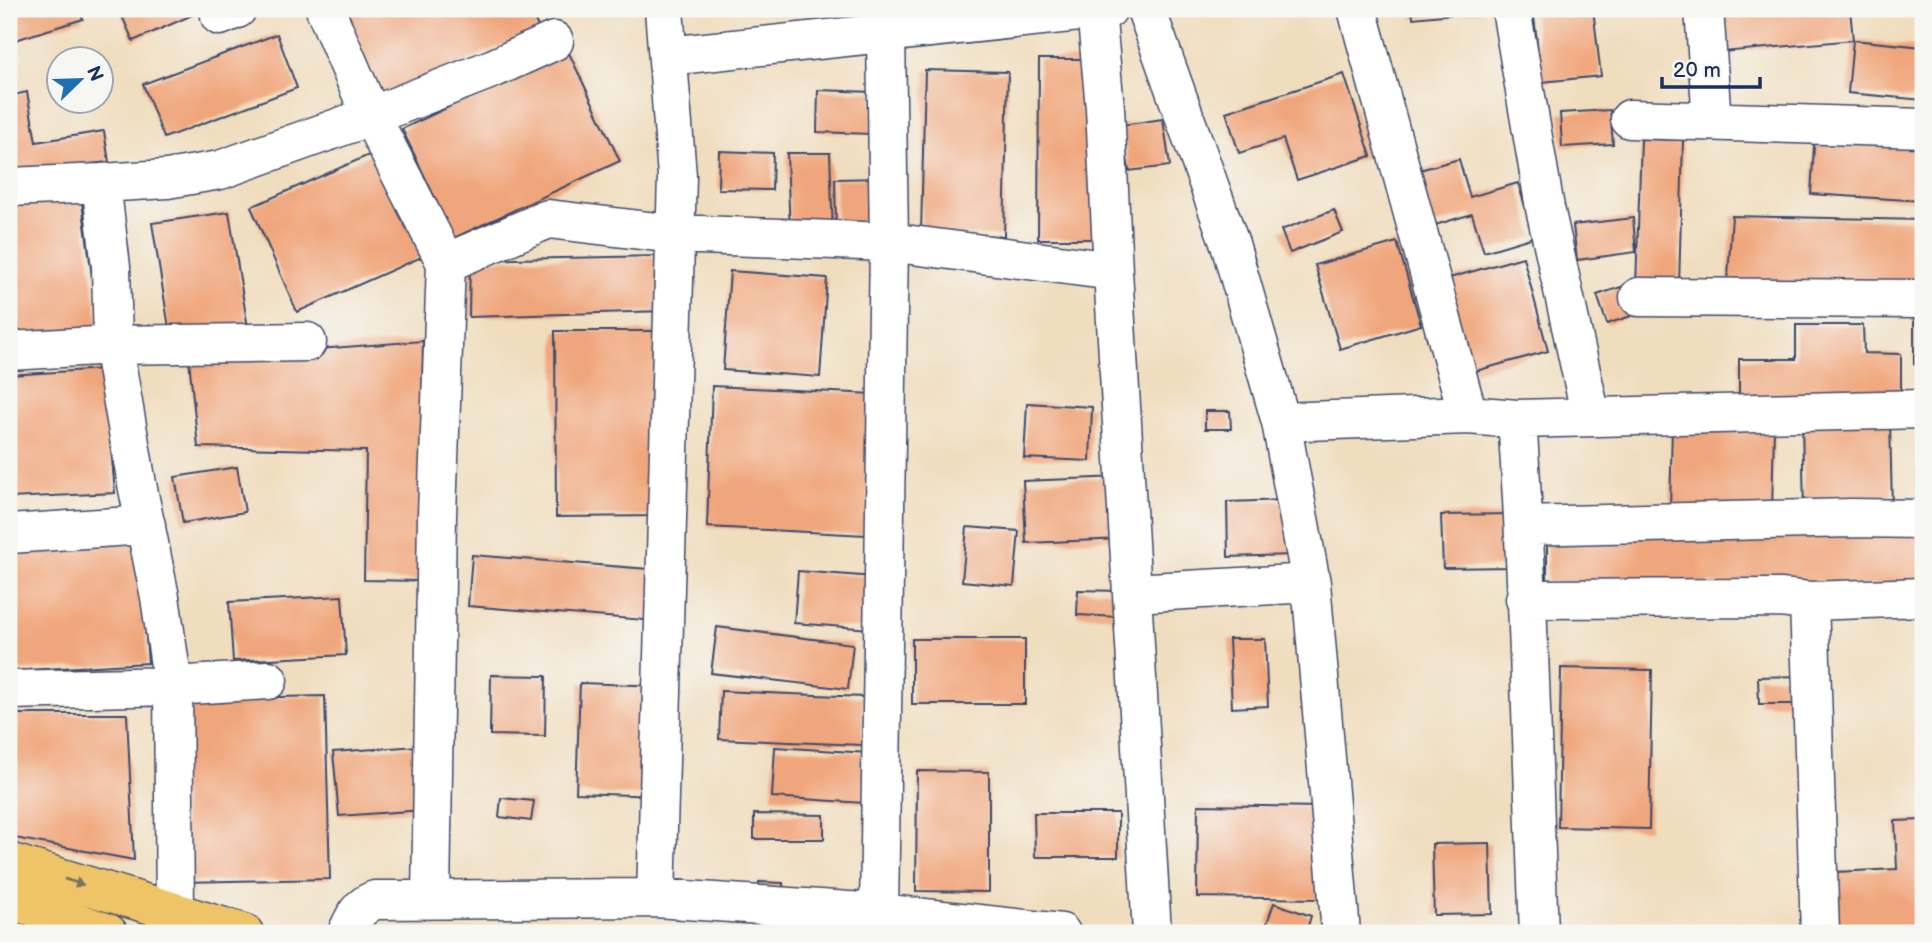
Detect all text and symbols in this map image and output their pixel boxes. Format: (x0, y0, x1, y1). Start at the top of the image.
north arrow (46, 46, 116, 116)
scale bar (1662, 46, 1760, 90)
text: 20 m (1673, 58, 1721, 83)
text: N (81, 63, 108, 85)
one-way arrow (64, 878, 85, 888)

